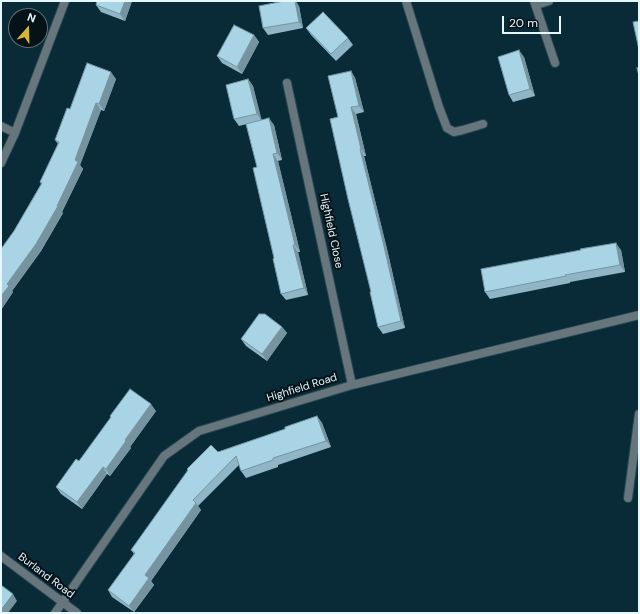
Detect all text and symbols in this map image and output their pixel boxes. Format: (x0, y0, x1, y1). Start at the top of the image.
north arrow (8, 8, 48, 48)
scale bar (504, 8, 563, 34)
text: N (26, 10, 38, 26)
text: 20 m (509, 15, 538, 31)
street label: Highfield Close (317, 192, 345, 270)
street label: Highfield Road (265, 371, 339, 405)
street label: Burland Road (15, 551, 77, 601)

